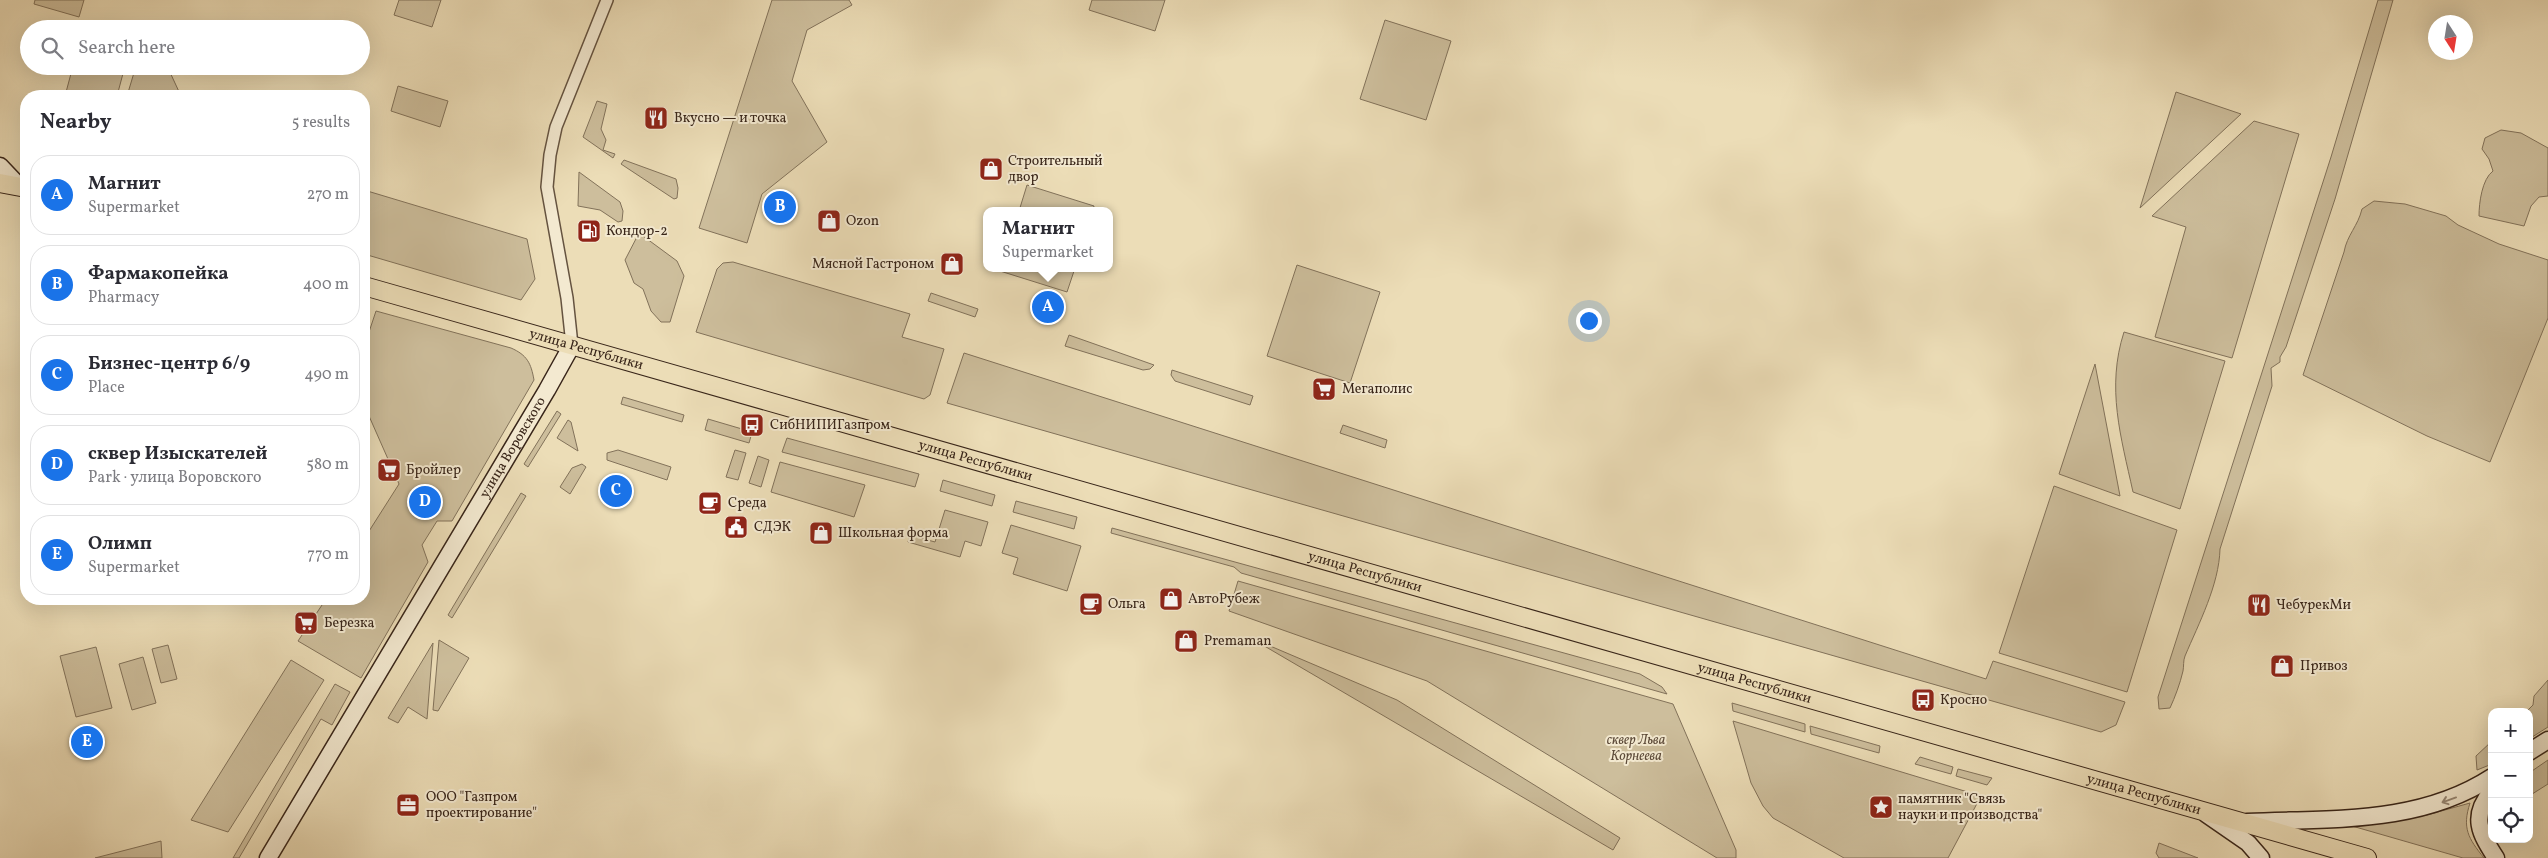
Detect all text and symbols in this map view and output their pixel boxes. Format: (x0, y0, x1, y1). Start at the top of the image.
north arrow (2428, 15, 2473, 60)
search box (20, 20, 370, 75)
icon: search (38, 34, 66, 62)
text: Search here (78, 35, 175, 61)
restaurant icon: Вкусно — и точка (643, 105, 669, 131)
text: Nearby (40, 108, 111, 137)
place label: Вкусно — и точка (674, 109, 787, 128)
text: 5 results (292, 112, 350, 134)
place label: Строительный двор (1008, 152, 1103, 187)
shop icon: Строительный двор (978, 156, 1004, 182)
text: Магнит (88, 171, 161, 197)
text: A (51, 184, 63, 206)
text: 270 m (307, 184, 349, 206)
pin: B (764, 188, 796, 226)
text: Supermarket (88, 197, 180, 219)
popup (983, 207, 1113, 272)
shop icon: Ozon (816, 208, 842, 234)
place label: Ozon (846, 212, 879, 231)
text: Магнит (1002, 216, 1075, 242)
fuel station icon: Кондор-2 (576, 218, 602, 244)
place label: Кондор-2 (606, 222, 668, 241)
text: Supermarket (1002, 242, 1094, 264)
shop icon: Мясной Гастроном (939, 251, 965, 277)
place label: Мясной Гастроном (812, 255, 934, 274)
text: Фармакопейка (88, 261, 229, 287)
text: B (52, 274, 62, 296)
text: 400 m (303, 274, 349, 296)
text: Pharmacy (88, 287, 159, 309)
pin: A (1032, 288, 1064, 326)
your location (1576, 308, 1602, 334)
street label: улица Республики (527, 324, 646, 375)
text: Бизнес-центр 6/9 (88, 351, 250, 377)
text: C (52, 364, 62, 386)
text: 490 m (304, 364, 349, 386)
supermarket icon: Мегаполис (1311, 376, 1337, 402)
text: Place (88, 377, 125, 399)
place label: Мегаполис (1342, 380, 1413, 399)
street label: улица Воровского (475, 393, 550, 502)
bus stop icon: СибНИПИГазпром (739, 412, 765, 438)
place label: СибНИПИГазпром (770, 416, 891, 435)
street label: улица Республики (916, 435, 1035, 486)
text: сквер Изыскателей (88, 441, 268, 467)
text: D (51, 454, 63, 476)
text: 580 m (306, 454, 349, 476)
supermarket icon: Бройлер (376, 457, 402, 483)
place label: Бройлер (406, 461, 461, 480)
text: Park · улица Воровского (88, 467, 262, 489)
pin: C (600, 472, 632, 510)
pin: D (409, 483, 441, 521)
cafe icon: Среда (697, 490, 723, 516)
place label: Среда (728, 494, 767, 513)
public building icon: СДЭК (723, 514, 749, 540)
place label: СДЭК (754, 518, 792, 537)
shop icon: Школьная форма (808, 520, 834, 546)
place label: Школьная форма (838, 524, 949, 543)
text: Олимп (88, 531, 152, 557)
text: E (52, 544, 62, 566)
text: 770 m (307, 544, 349, 566)
street label: улица Республики (1306, 547, 1425, 597)
text: Supermarket (88, 557, 180, 579)
shop icon: АвтоРубеж (1158, 586, 1184, 612)
place label: АвтоРубеж (1188, 590, 1260, 609)
cafe icon: Ольга (1078, 591, 1104, 617)
restaurant icon: ЧебурекМи (2246, 592, 2272, 618)
place label: Ольга (1108, 595, 1146, 614)
place label: ЧебурекМи (2276, 596, 2351, 615)
supermarket icon: Березка (293, 610, 319, 636)
place label: Березка (324, 614, 374, 633)
shop icon: Premaman (1173, 628, 1199, 654)
place label: Premaman (1204, 632, 1272, 651)
shop icon: Привоз (2269, 653, 2295, 679)
place label: Привоз (2300, 657, 2348, 676)
street label: улица Республики (1695, 658, 1814, 708)
bus stop icon: Кросно (1910, 687, 1936, 713)
place label: Кросно (1940, 691, 1987, 710)
map controls (2488, 708, 2533, 843)
button: + (2488, 708, 2533, 753)
pin: E (71, 723, 103, 761)
park label: сквер Льва Корнеева (1607, 731, 1666, 766)
button: − (2488, 753, 2533, 798)
street label: улица Республики (2085, 769, 2204, 820)
place label: ООО "Газпром проектирование" (426, 788, 537, 823)
place label: памятник "Связь науки и производства" (1898, 790, 2042, 825)
office icon: ООО "Газпром проектирование" (395, 792, 421, 818)
place icon: памятник "Связь науки и производства" (1868, 794, 1894, 820)
one-way arrow (2442, 796, 2457, 805)
button: locate (2488, 798, 2533, 843)

